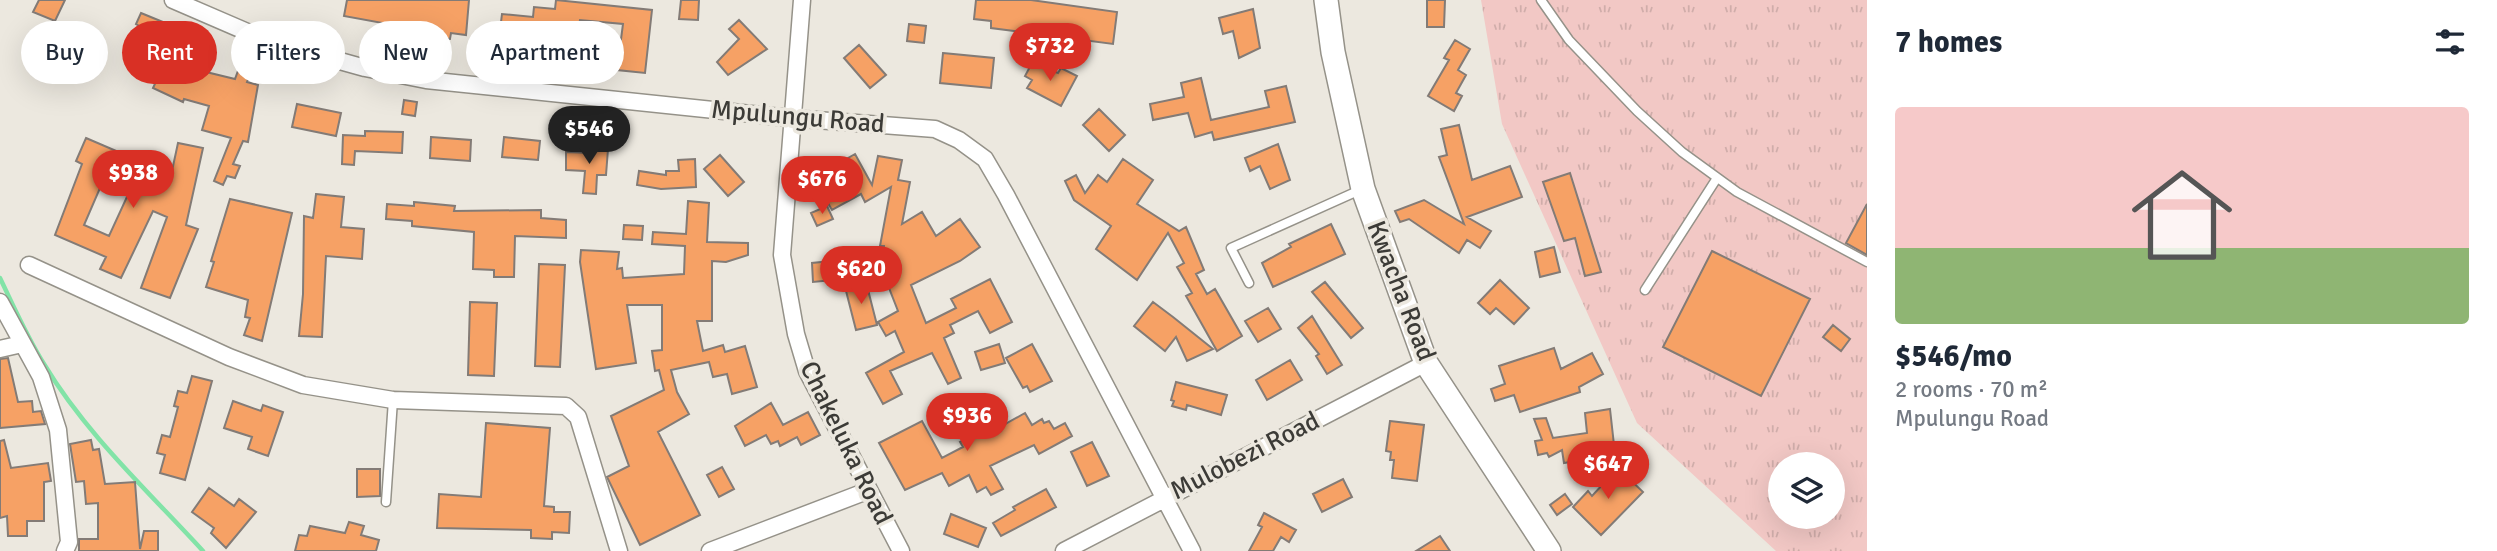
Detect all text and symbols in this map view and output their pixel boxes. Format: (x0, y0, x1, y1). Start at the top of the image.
chip: Buy (21, 21, 108, 84)
chip: Rent (122, 21, 217, 84)
chip: Filters (231, 21, 345, 84)
chip: New (359, 21, 452, 84)
chip: Apartment (466, 21, 624, 84)
icon: filters (2431, 23, 2469, 61)
pin: $732 (1009, 24, 1091, 83)
text: 7 homes (1895, 24, 2002, 61)
text: $732 (1025, 31, 1075, 60)
street label: Mpulungu Road (710, 93, 886, 141)
pin: $546 (548, 106, 630, 166)
text: $546 (564, 114, 614, 143)
pin: $938 (92, 150, 174, 210)
icon: home (2119, 152, 2245, 278)
pin: $676 (781, 156, 863, 216)
text: $938 (108, 158, 158, 187)
text: $676 (797, 164, 847, 193)
street label: Kwacha Road (1360, 216, 1442, 366)
pin: $620 (820, 246, 902, 306)
text: $620 (836, 254, 886, 283)
text: $546/mo (1895, 338, 2012, 375)
street label: Chakeluka Road (793, 356, 899, 530)
text: 2 rooms · 70 m² (1895, 375, 2048, 404)
pin: $936 (926, 393, 1008, 453)
text: $936 (942, 401, 992, 430)
text: Mpulungu Road (1895, 404, 2049, 433)
street label: Mulobezi Road (1165, 405, 1325, 507)
pin: $647 (1567, 442, 1649, 501)
text: $647 (1583, 449, 1633, 478)
map controls (1768, 452, 1845, 529)
button: layers (1768, 452, 1845, 529)

